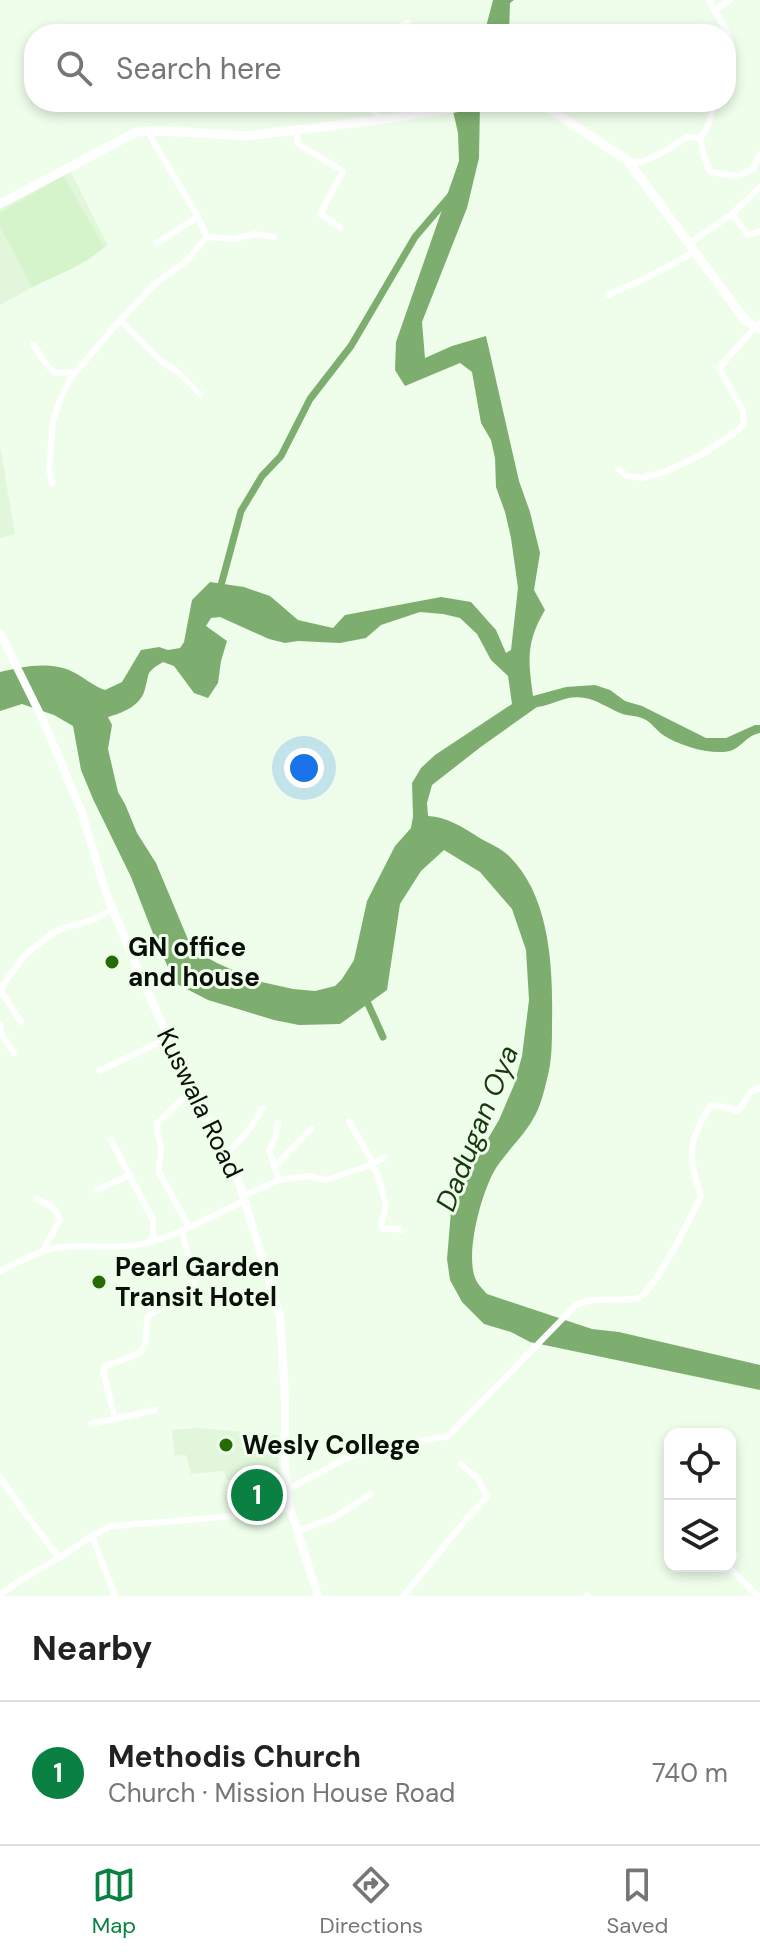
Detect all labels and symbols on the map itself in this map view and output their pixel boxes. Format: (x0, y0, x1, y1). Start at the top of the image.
your location (284, 748, 324, 788)
place label: GN office and house (128, 930, 260, 994)
marker: GN office and house (103, 953, 121, 971)
street label: Kuswala Road (149, 1022, 251, 1184)
water label: Dadugan Oya (427, 1040, 527, 1216)
place label: Pearl Garden Transit Hotel (115, 1250, 280, 1314)
marker: Pearl Garden Transit Hotel (90, 1273, 108, 1291)
place label: Wesly College (242, 1428, 420, 1462)
marker: Wesly College (217, 1436, 235, 1454)
pin: 1 (231, 1465, 283, 1525)

